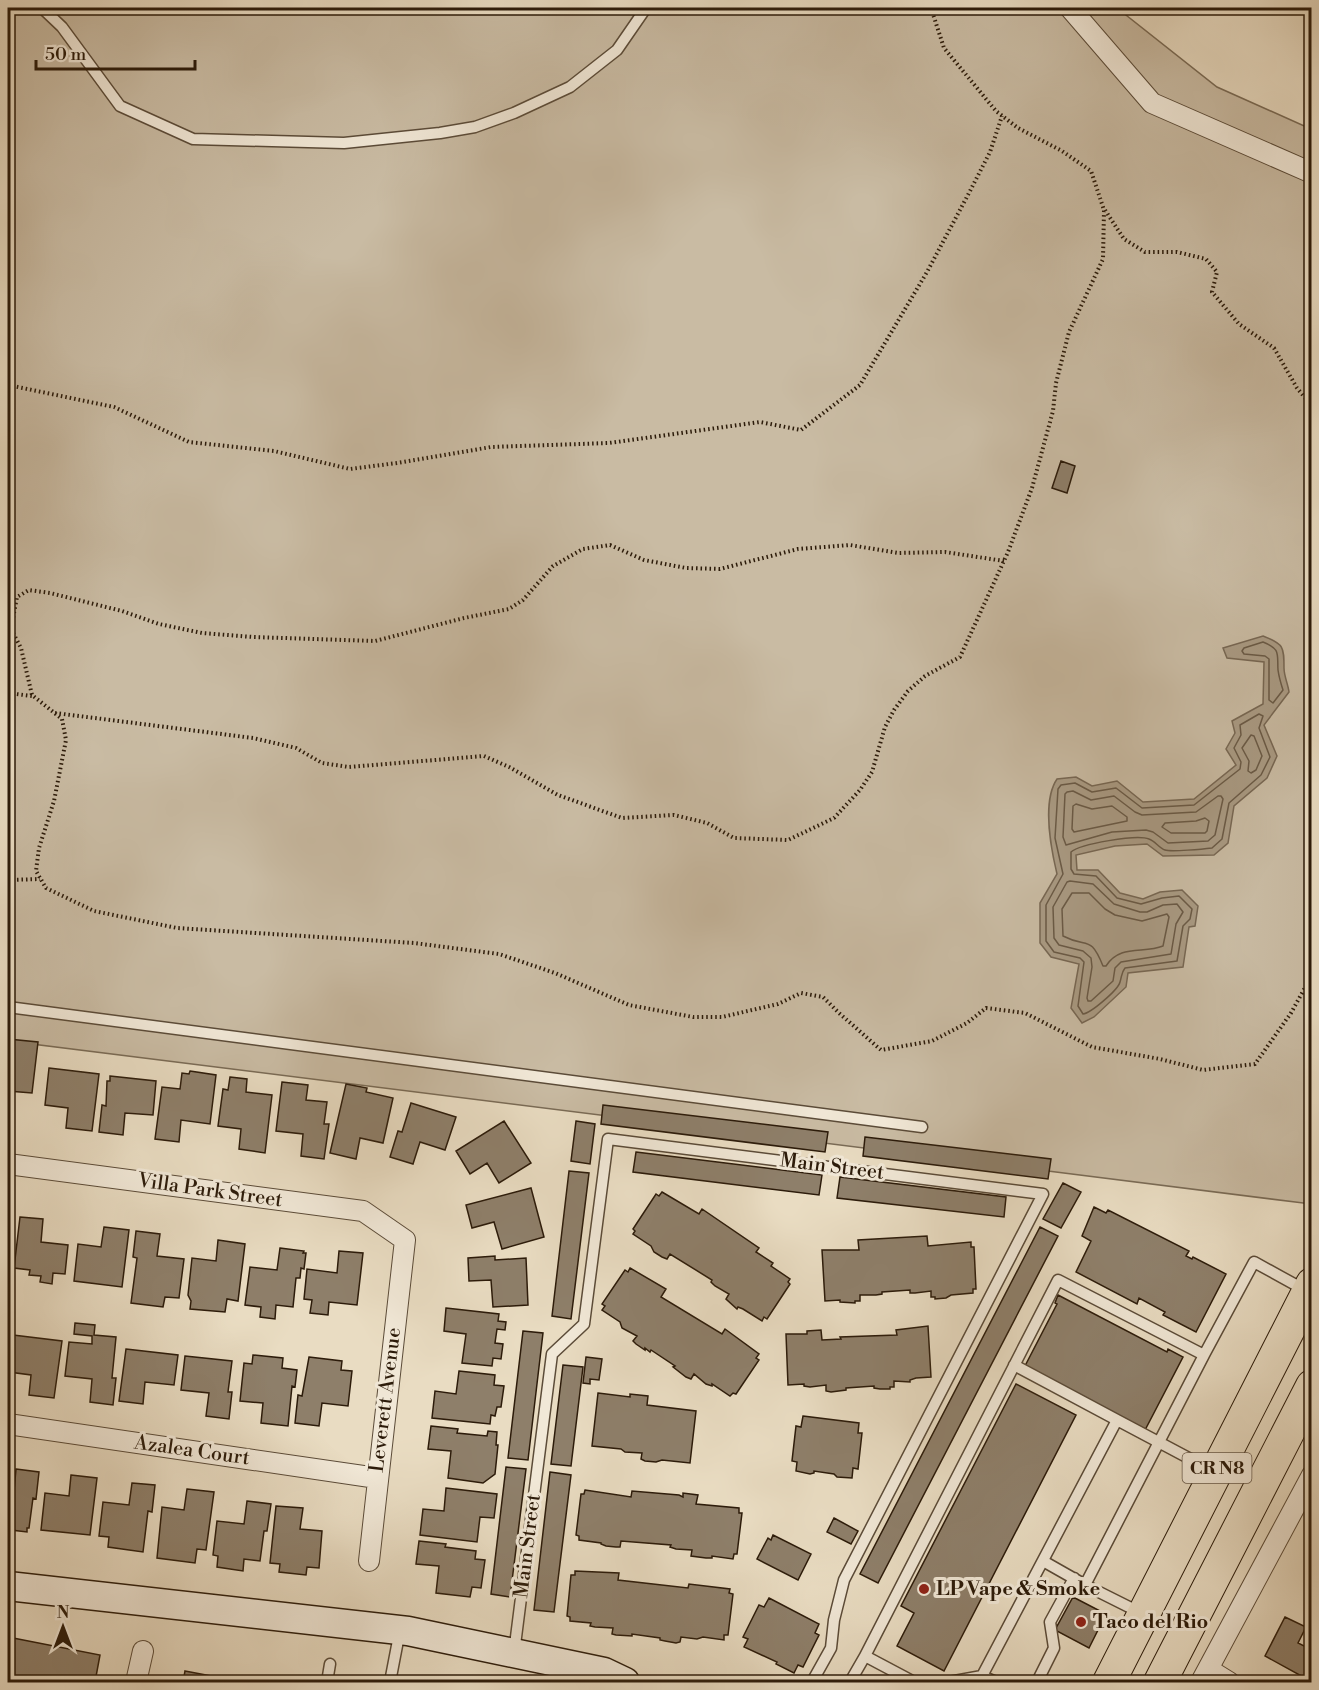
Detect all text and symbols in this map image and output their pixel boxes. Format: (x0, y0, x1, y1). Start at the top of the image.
scale bar (36, 33, 195, 71)
text: 50 m (45, 43, 87, 66)
street label: Main Street (778, 1148, 886, 1186)
street label: Villa Park Street (135, 1168, 284, 1214)
street label: Leverett Avenue (365, 1326, 407, 1474)
street label: Azalea Court (132, 1430, 251, 1471)
road number: CR N8 (1182, 1453, 1252, 1483)
street label: Main Street (509, 1492, 547, 1600)
place label: LP Vape & Smoke (936, 1577, 1100, 1602)
marker: LP Vape & Smoke (917, 1582, 931, 1596)
north arrow (33, 1597, 93, 1657)
text: N (57, 1603, 70, 1623)
place label: Taco del Rio (1093, 1610, 1208, 1635)
marker: Taco del Rio (1074, 1615, 1088, 1629)

